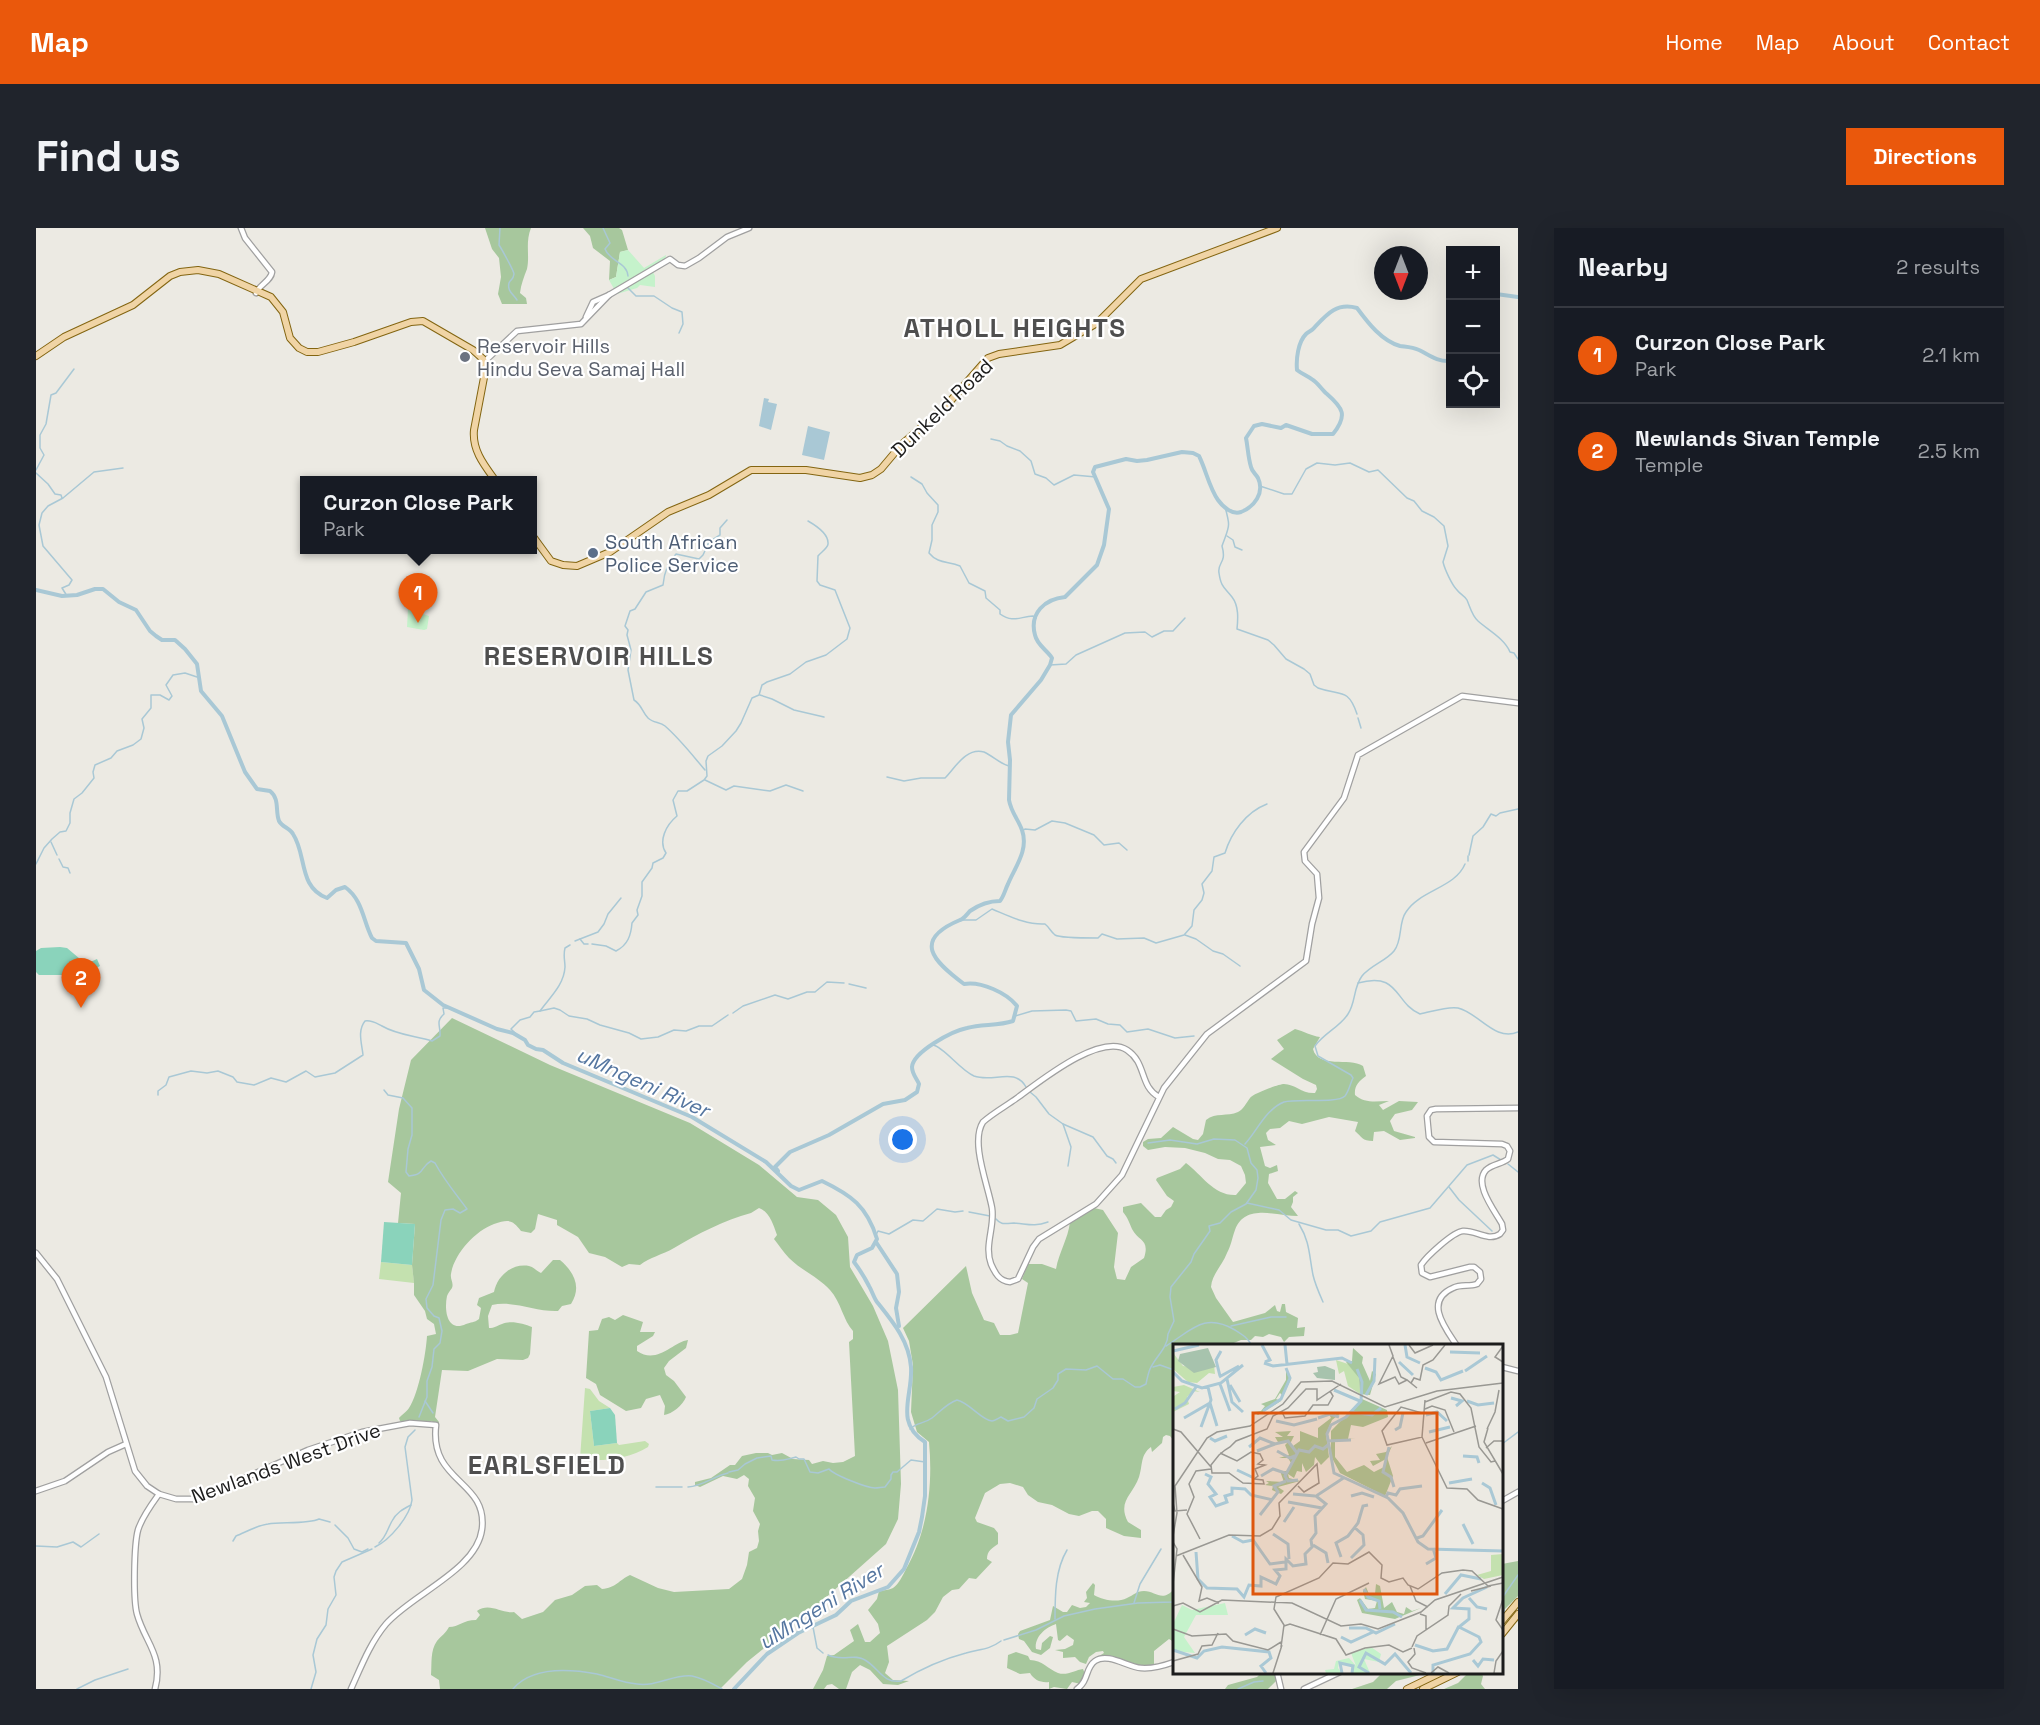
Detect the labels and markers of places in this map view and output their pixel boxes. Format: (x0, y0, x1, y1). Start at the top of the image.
place label: Reservoir Hills Hindu Seva Samaj Hall (477, 333, 685, 382)
marker: Reservoir Hills Hindu Seva Samaj Hall (458, 350, 472, 364)
place label: South African Police Service (605, 529, 739, 578)
marker: South African Police Service (586, 546, 600, 560)
pin: 1 (398, 574, 437, 623)
pin: 2 (62, 958, 100, 1008)

